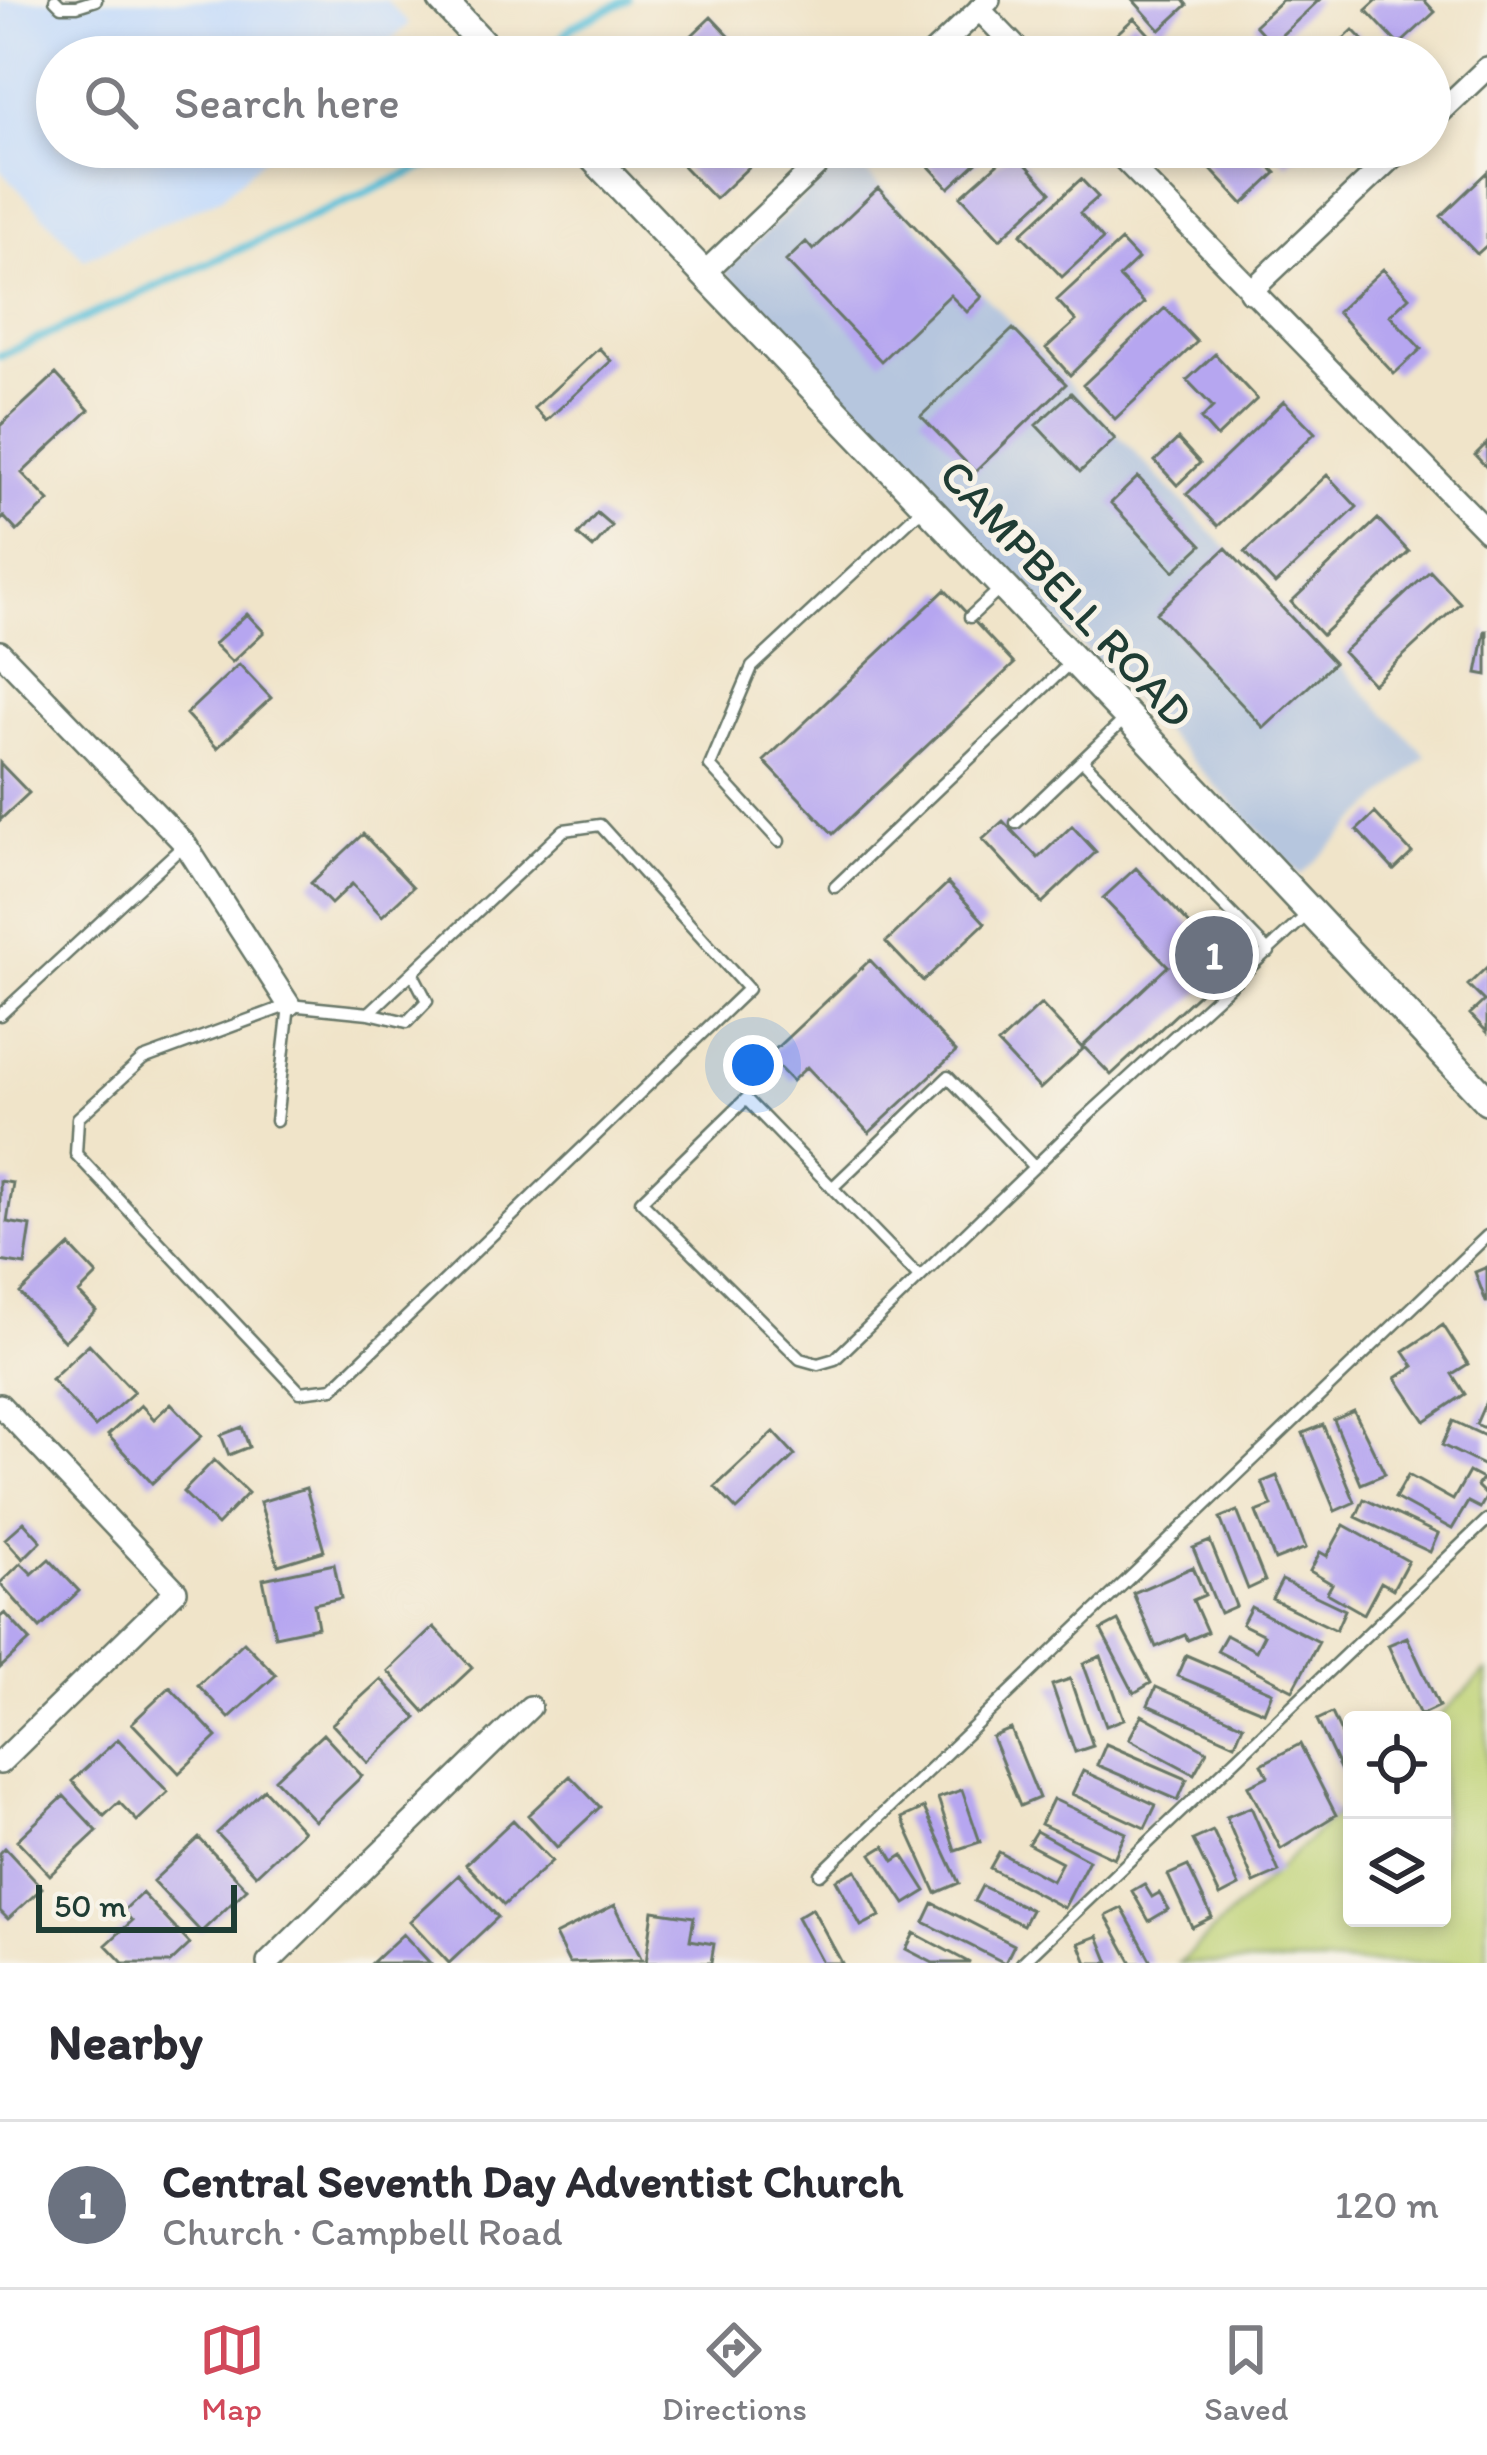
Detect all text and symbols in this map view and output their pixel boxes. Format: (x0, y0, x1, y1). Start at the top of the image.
search box (36, 36, 1451, 168)
icon: search (78, 69, 144, 135)
text: Search here (174, 75, 400, 129)
street label: CAMPBELL ROAD (929, 448, 1205, 738)
pin: 1 (1175, 910, 1253, 1000)
your location (723, 1035, 783, 1095)
map controls (1343, 1711, 1451, 1927)
button: locate (1343, 1711, 1451, 1819)
button: layers (1343, 1819, 1451, 1927)
scale bar (36, 1879, 237, 1932)
text: 50 m (54, 1886, 127, 1925)
text: Nearby (48, 2011, 203, 2072)
text: Central Seventh Day Adventist Church (162, 2154, 903, 2208)
text: 1 (78, 2181, 96, 2228)
text: 120 m (1335, 2181, 1439, 2228)
text: Church · Campbell Road (162, 2208, 563, 2255)
tab: Map (199, 2317, 265, 2428)
tab: Directions (662, 2317, 807, 2428)
tab: Saved (1204, 2317, 1288, 2428)

